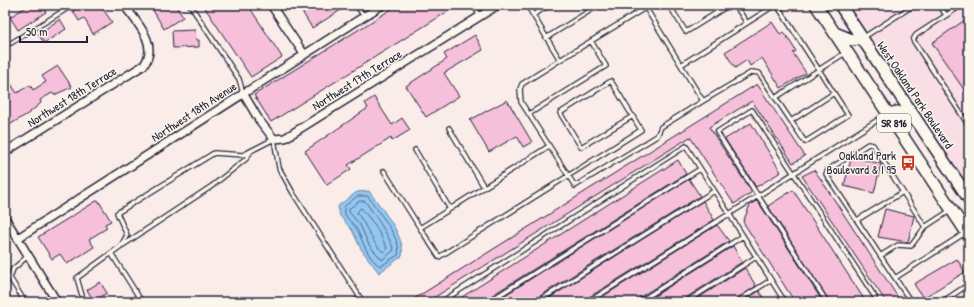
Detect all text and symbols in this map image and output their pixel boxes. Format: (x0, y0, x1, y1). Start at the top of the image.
scale bar (20, 18, 87, 44)
text: 50 m (26, 23, 47, 40)
street label: West Oakland Park Boulevard (873, 38, 958, 152)
street label: Northwest 17th Terrace (309, 45, 405, 114)
street label: Northwest 18th Terrace (24, 62, 120, 131)
street label: Northwest 18th Avenue (148, 77, 240, 146)
road number: SR 816 (877, 114, 911, 132)
place label: Oakland Park Boulevard & I 95 (827, 147, 896, 178)
bus stop icon: Oakland Park Boulevard & I 95 (899, 154, 917, 172)

